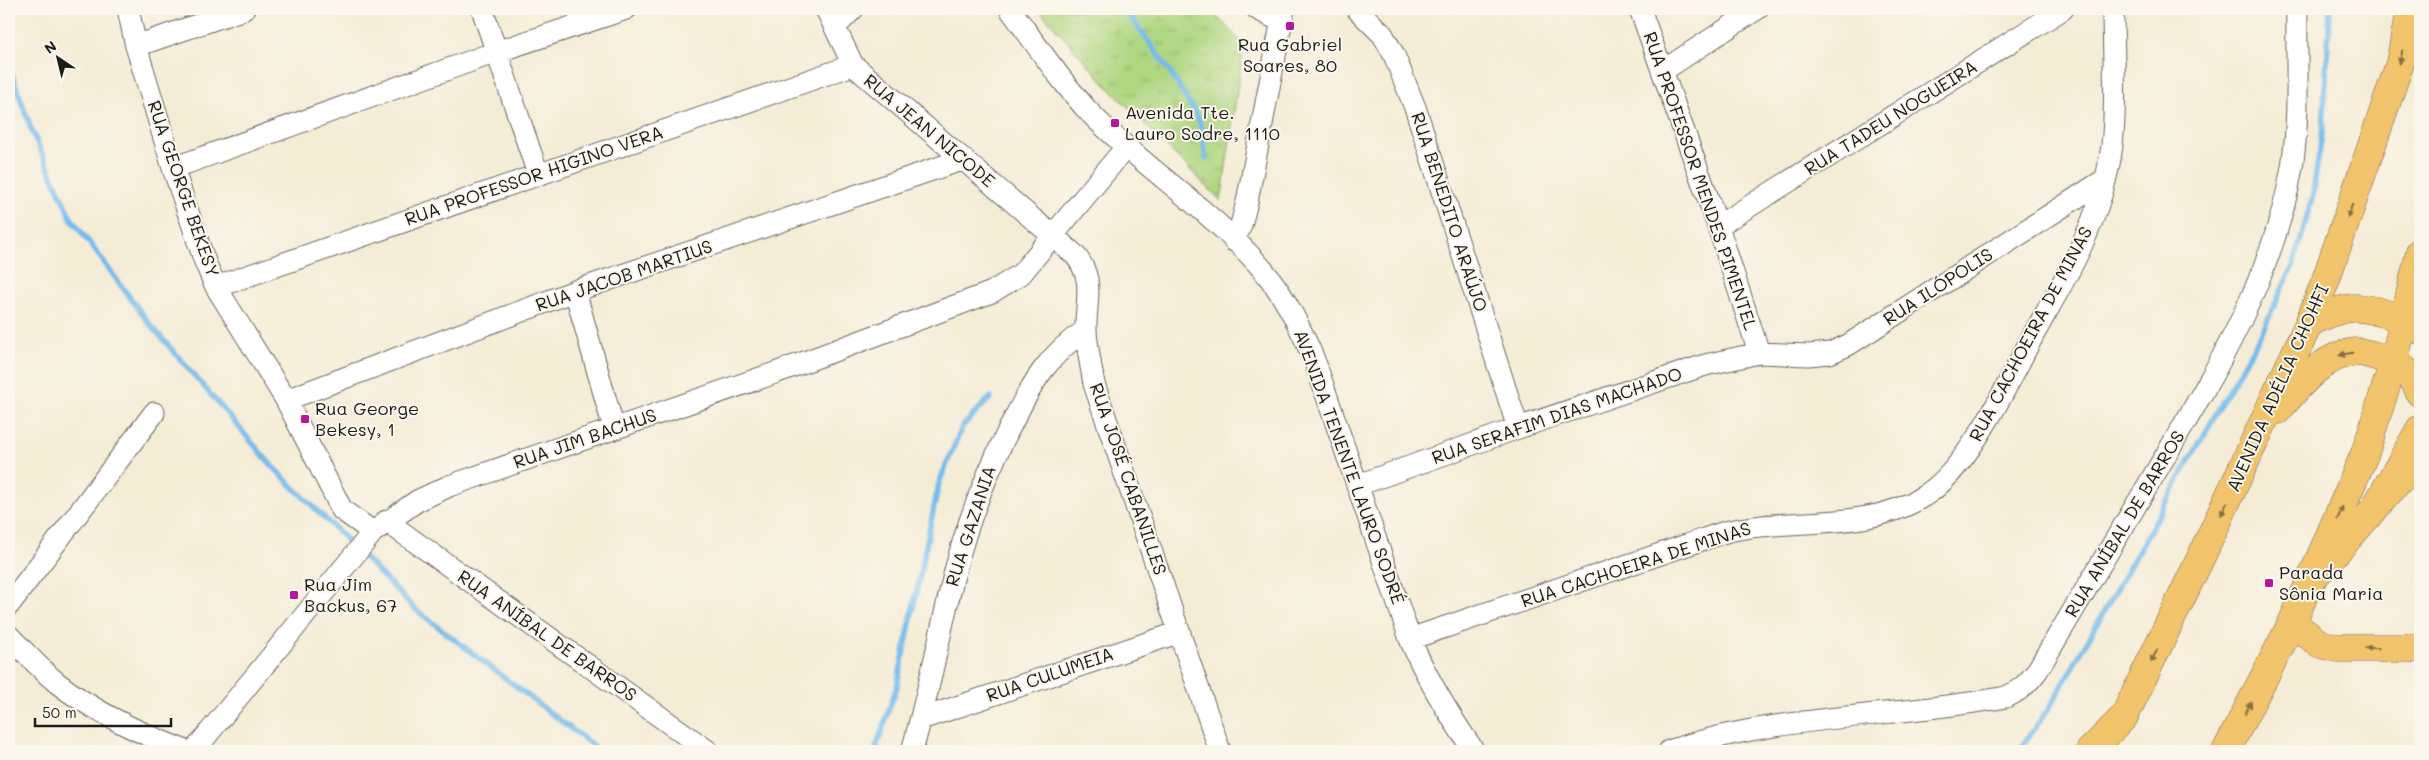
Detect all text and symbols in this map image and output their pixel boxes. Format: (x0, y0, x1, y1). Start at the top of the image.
marker: Rua Gabriel Soares, 80 (1284, 20, 1296, 32)
street label: RUA PROFESSOR MENDES PIMENTEL (1639, 28, 1764, 333)
north arrow (32, 32, 82, 82)
place label: Rua Gabriel Soares, 80 (1238, 32, 1342, 77)
text: N (40, 36, 60, 58)
one-way arrow (2397, 49, 2405, 65)
street label: RUA TADEU NOGUEIRA (1799, 54, 1982, 180)
street label: RUA JEAN NICODE (859, 68, 1000, 192)
street label: RUA GEORGE BEKESY (142, 97, 225, 280)
place label: Avenida Tte. Lauro Sodre, 1110 (1125, 100, 1280, 145)
street label: RUA BENEDITO ARAÚJO (1406, 109, 1494, 315)
marker: Avenida Tte. Lauro Sodre, 1110 (1109, 117, 1121, 129)
street label: RUA PROFESSOR HIGINO VERA (401, 119, 666, 231)
one-way arrow (2346, 204, 2354, 219)
street label: RUA CACHOEIRA DE MINAS (1963, 222, 2097, 445)
street label: RUA JACOB MARTIUS (532, 234, 715, 317)
street label: RUA ILÓPOLIS (1878, 242, 1997, 331)
street label: AVENIDA ADÉLIA CHOHFI (2220, 280, 2334, 495)
street label: AVENIDA TENENTE LAURO SODRÉ (1289, 326, 1411, 607)
one-way arrow (2338, 351, 2354, 359)
street label: RUA SERAFIM DIAS MACHADO (1428, 361, 1685, 469)
street label: RUA JOSÉ CABANILLES (1085, 379, 1173, 578)
place label: Rua George Bekesy, 1 (315, 396, 419, 441)
street label: RUA JIM BACHUS (510, 402, 660, 474)
marker: Rua George Bekesy, 1 (299, 413, 311, 425)
street label: RUA ANÍBAL DE BARROS (2059, 426, 2189, 621)
street label: RUA GAZANIA (939, 462, 1001, 589)
one-way arrow (2219, 502, 2227, 516)
one-way arrow (2336, 506, 2344, 520)
street label: RUA CACHOEIRA DE MINAS (1518, 515, 1754, 613)
place label: Parada Sônia Maria (2279, 560, 2384, 605)
street label: RUA ANÍBAL DE BARROS (453, 564, 642, 706)
place label: Rua Jim Backus, 67 (304, 572, 397, 617)
marker: Parada Sônia Maria (2263, 577, 2275, 589)
marker: Rua Jim Backus, 67 (288, 589, 300, 601)
street label: RUA CULUMEIA (983, 641, 1117, 707)
one-way arrow (2363, 644, 2379, 652)
one-way arrow (2149, 649, 2157, 663)
scale bar (35, 695, 171, 727)
one-way arrow (2244, 700, 2252, 715)
text: 50 m (42, 702, 77, 722)

